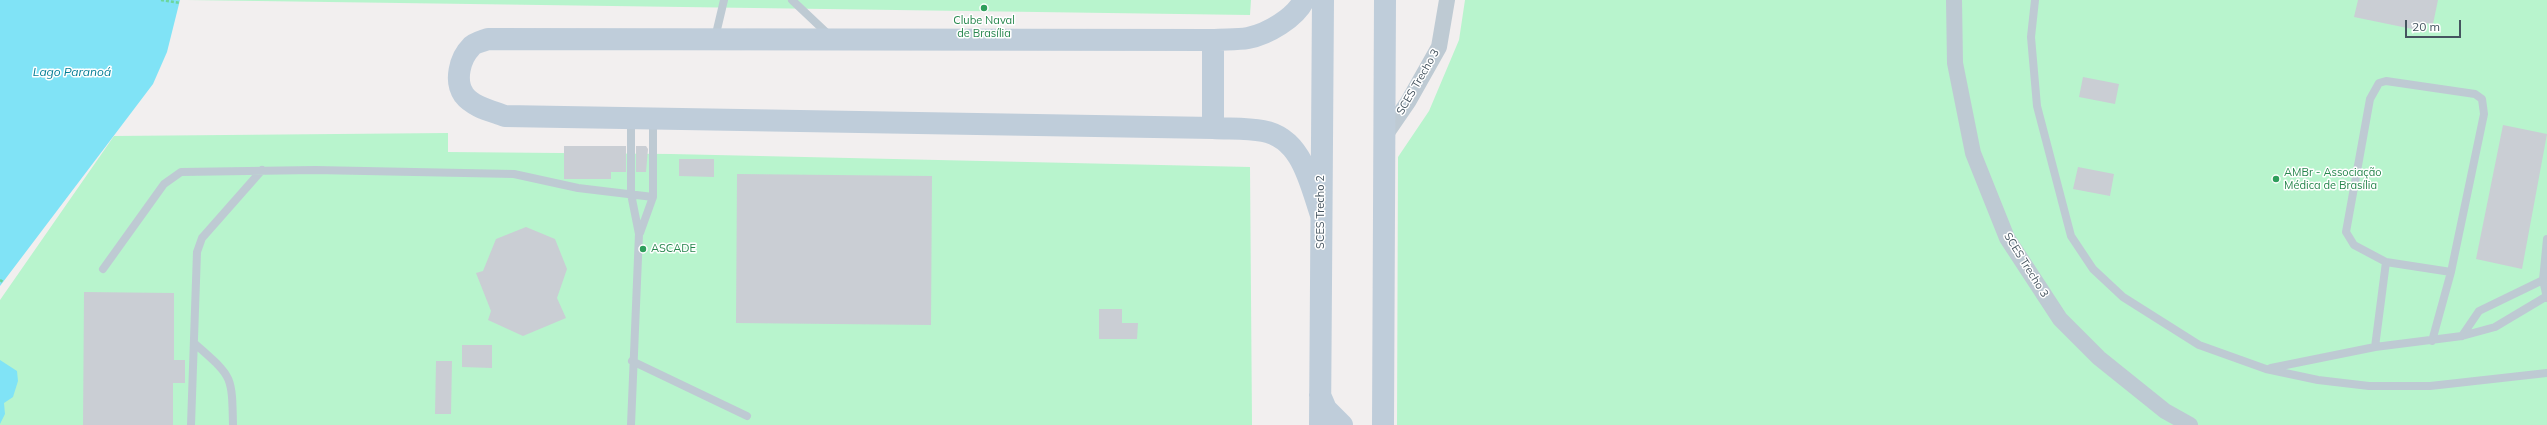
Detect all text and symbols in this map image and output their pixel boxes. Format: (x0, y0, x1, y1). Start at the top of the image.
marker: Clube Naval de Brasília (979, 3, 989, 13)
scale bar (2407, 12, 2463, 38)
place label: Clube Naval de Brasília (953, 14, 1015, 40)
text: 20 m (2412, 19, 2440, 34)
street label: SCES Trecho 3 (1394, 47, 1442, 117)
water label: Lago Paranoá (33, 65, 111, 79)
place label: AMBr - Associação Médica de Brasília (2284, 166, 2382, 192)
marker: AMBr - Associação Médica de Brasília (2271, 174, 2281, 184)
street label: SCES Trecho 2 (1314, 175, 1328, 249)
street label: SCES Trecho 3 (2001, 230, 2051, 300)
place label: ASCADE (651, 242, 696, 256)
marker: ASCADE (638, 244, 648, 254)

